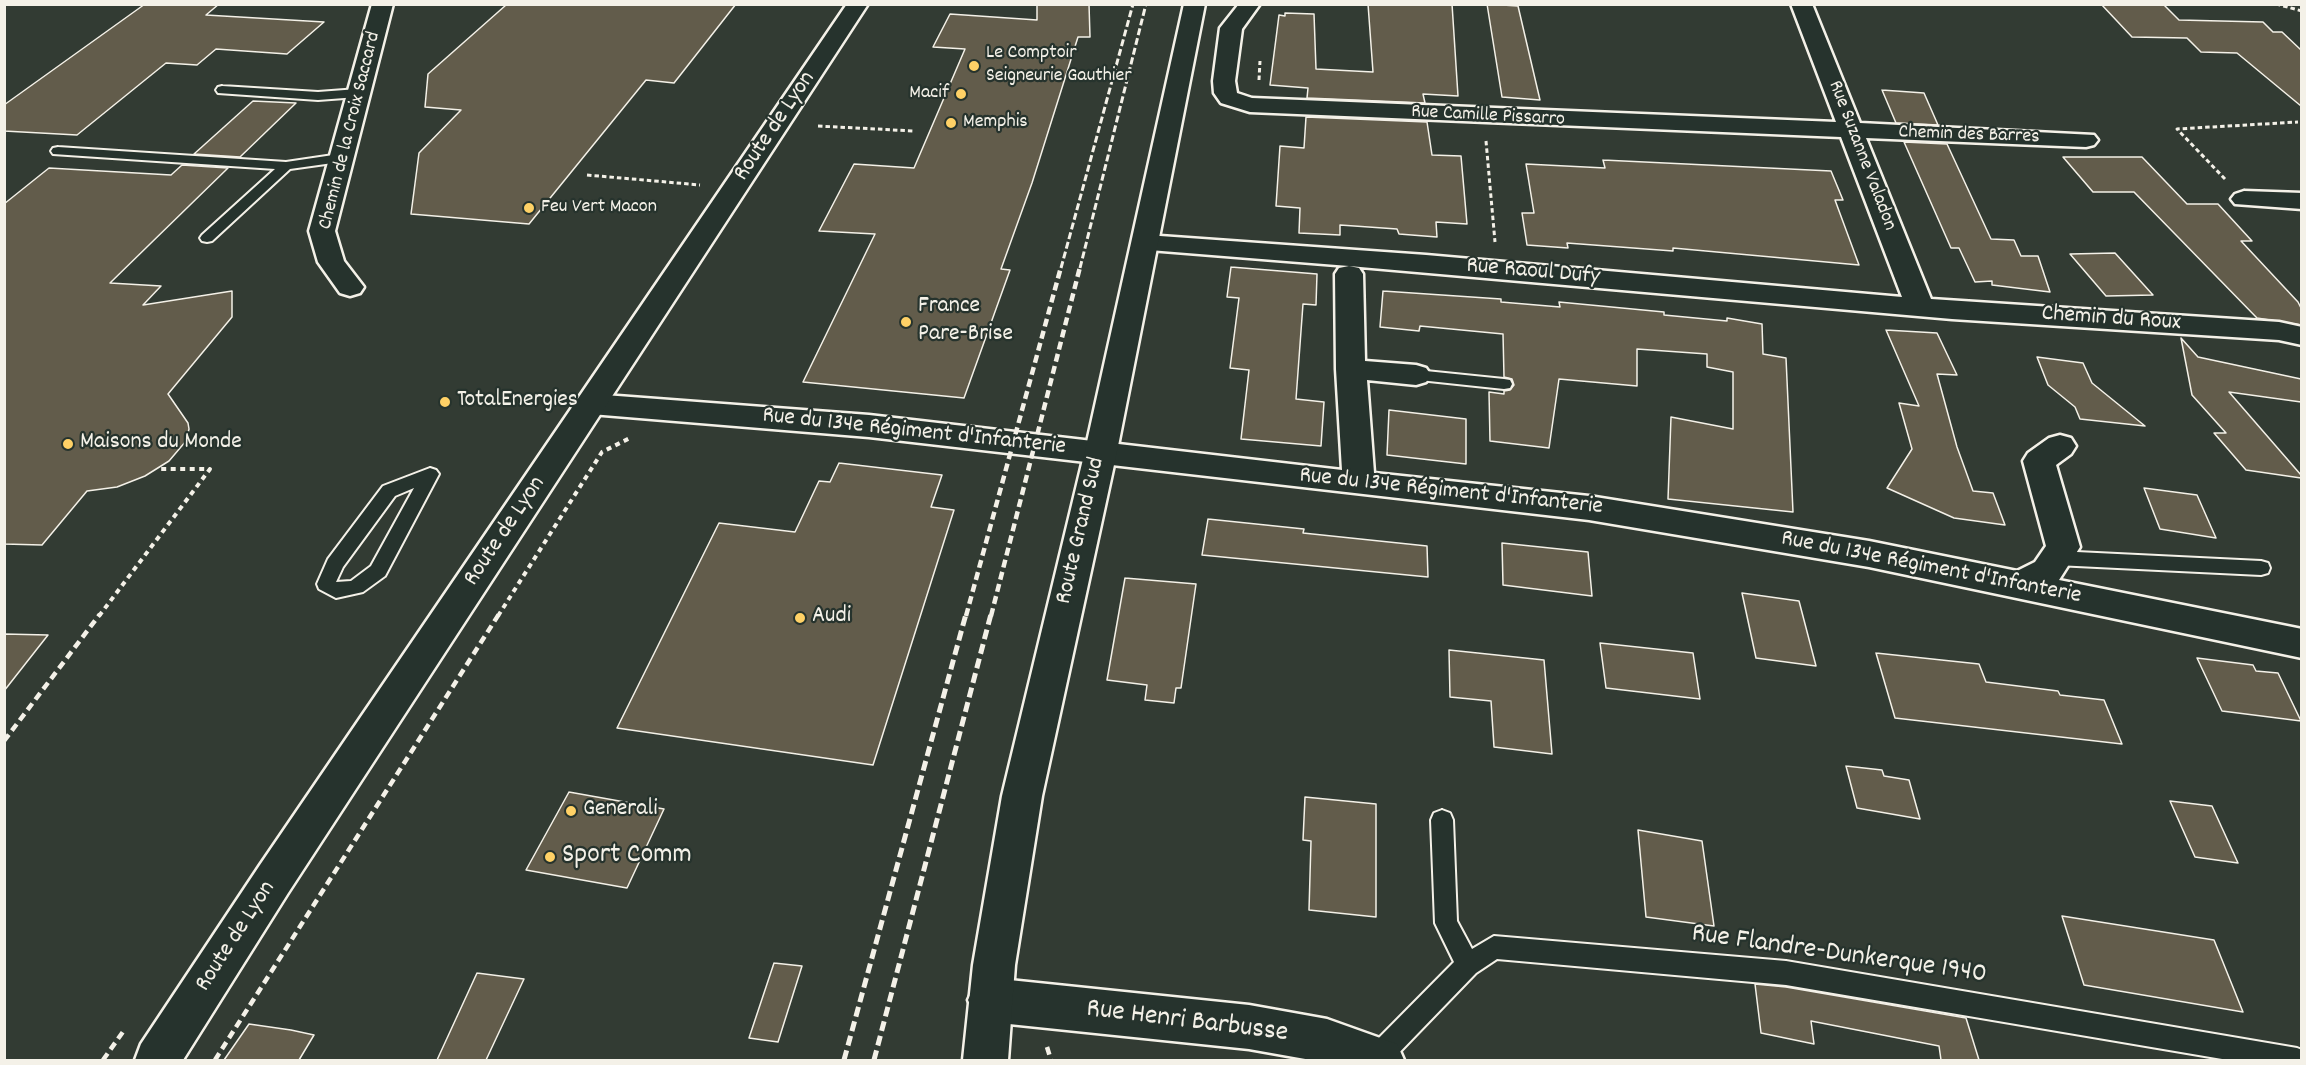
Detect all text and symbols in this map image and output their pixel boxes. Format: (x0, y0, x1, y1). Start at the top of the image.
street label: Chemin de la Croix Saccard (315, 30, 387, 232)
place label: Le Comptoir Seigneurie Gauthier (986, 42, 1132, 89)
marker: Le Comptoir Seigneurie Gauthier (967, 59, 981, 73)
street label: Route de Lyon (729, 67, 823, 187)
street label: Rue Suzanne Valadon (1821, 78, 1901, 234)
place label: Macif (909, 82, 949, 106)
marker: Macif (954, 87, 968, 101)
street label: Rue Camille Pissarro (1410, 101, 1566, 133)
place label: Memphis (963, 111, 1028, 135)
marker: Memphis (944, 116, 958, 130)
street label: Chemin des Barres (1898, 122, 2040, 150)
place label: Feu Vert Macon (541, 196, 657, 220)
marker: Feu Vert Macon (522, 201, 536, 215)
street label: Rue Raoul Dufy (1465, 253, 1601, 293)
place label: France Pare-Brise (918, 294, 1013, 350)
street label: Chemin du Roux (2040, 301, 2182, 339)
marker: France Pare-Brise (899, 315, 913, 329)
place label: TotalEnergies (457, 388, 578, 416)
marker: TotalEnergies (438, 395, 452, 409)
street label: Rue du 134e Régiment d'Infanterie (761, 403, 1067, 463)
place label: Maisons du Monde (80, 430, 242, 458)
marker: Maisons du Monde (61, 437, 75, 451)
street label: Route Grand Sud (1051, 455, 1113, 607)
street label: Rue du 134e Régiment d'Infanterie (1298, 463, 1604, 523)
street label: Route de Lyon (459, 472, 553, 592)
street label: Rue du 134e Régiment d'Infanterie (1778, 526, 2084, 612)
place label: Audi (812, 604, 851, 632)
marker: Audi (793, 611, 807, 625)
place label: Generali (583, 797, 658, 825)
marker: Generali (564, 804, 578, 818)
place label: Sport Comm (562, 840, 692, 874)
marker: Sport Comm (543, 850, 557, 864)
street label: Route de Lyon (191, 876, 283, 998)
street label: Rue Flandre-Dunkerque 1940 (1689, 919, 1989, 993)
street label: Rue Henri Barbusse (1084, 994, 1290, 1052)

